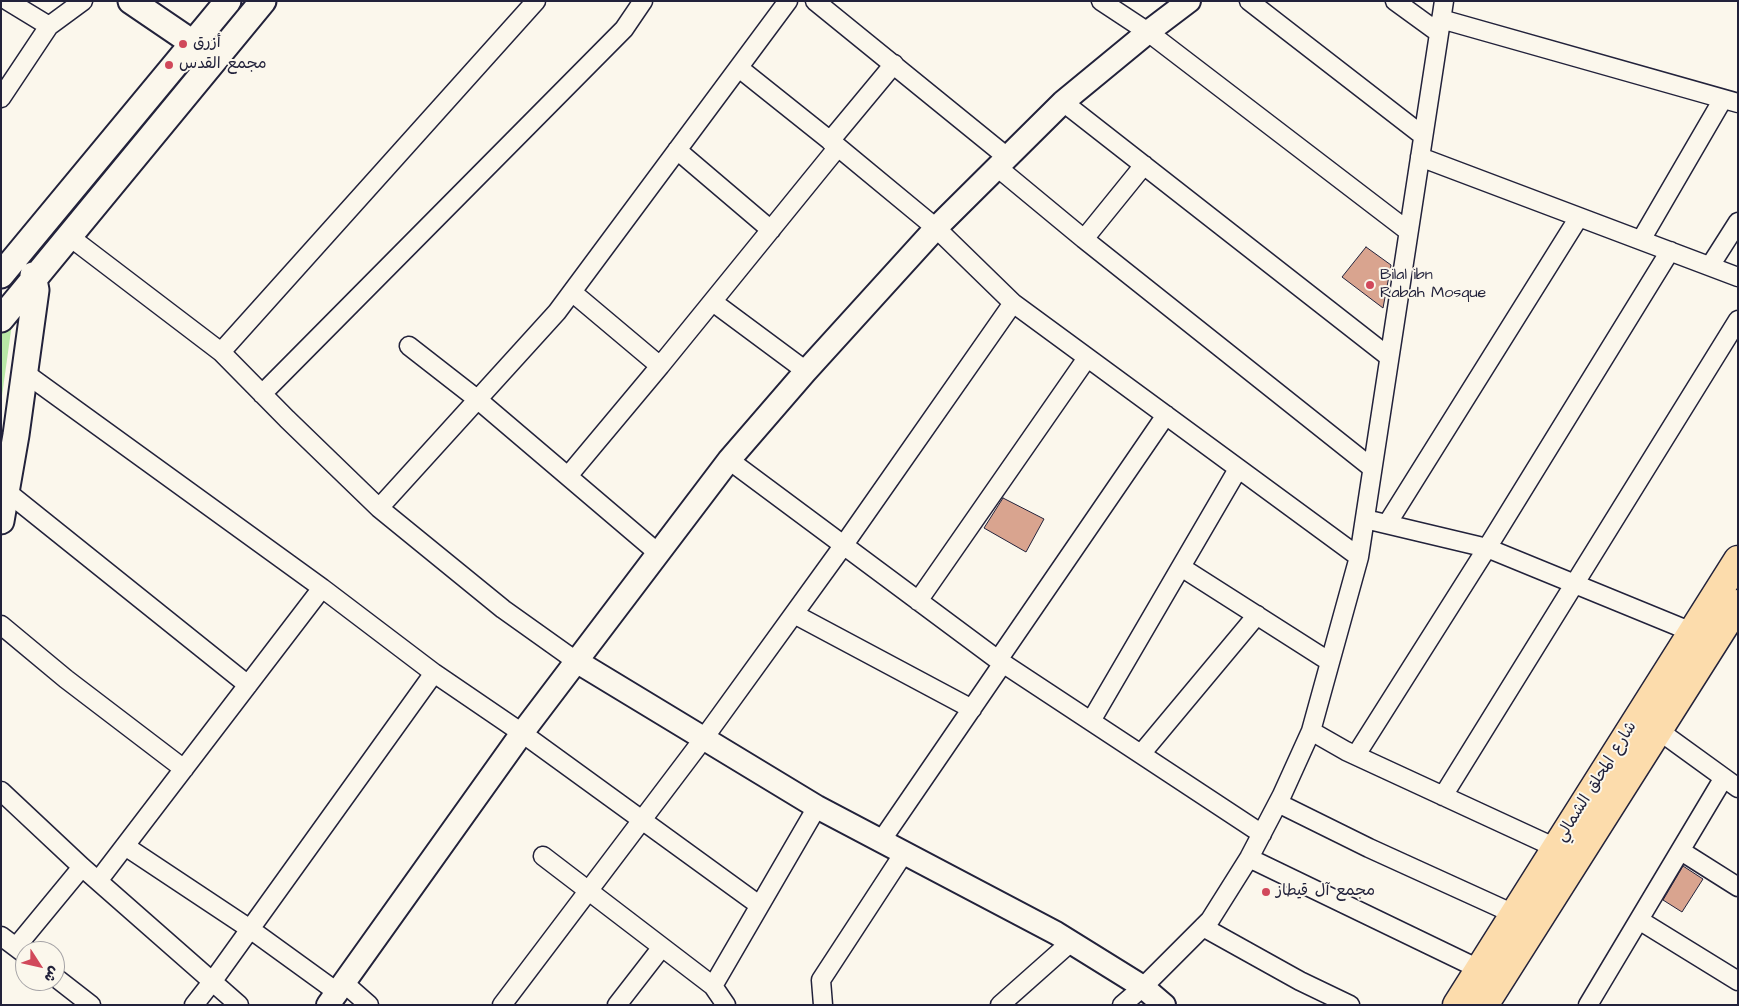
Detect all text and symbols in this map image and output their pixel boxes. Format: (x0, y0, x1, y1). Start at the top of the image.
place label: أزرق (193, 34, 221, 54)
marker: أزرق (177, 38, 189, 50)
place label: مجمع القدس (179, 55, 266, 75)
marker: مجمع القدس (163, 59, 175, 71)
place label: Bilal ibn Rabah Mosque (1380, 266, 1486, 304)
marker: Bilal ibn Rabah Mosque (1364, 279, 1376, 291)
street label: شارع المحلق الشمالي (1552, 718, 1642, 846)
place label: مجمع آل قيطاز (1276, 882, 1375, 902)
marker: مجمع آل قيطاز (1260, 886, 1272, 898)
north arrow (15, 941, 65, 991)
text: ش (39, 962, 64, 986)

